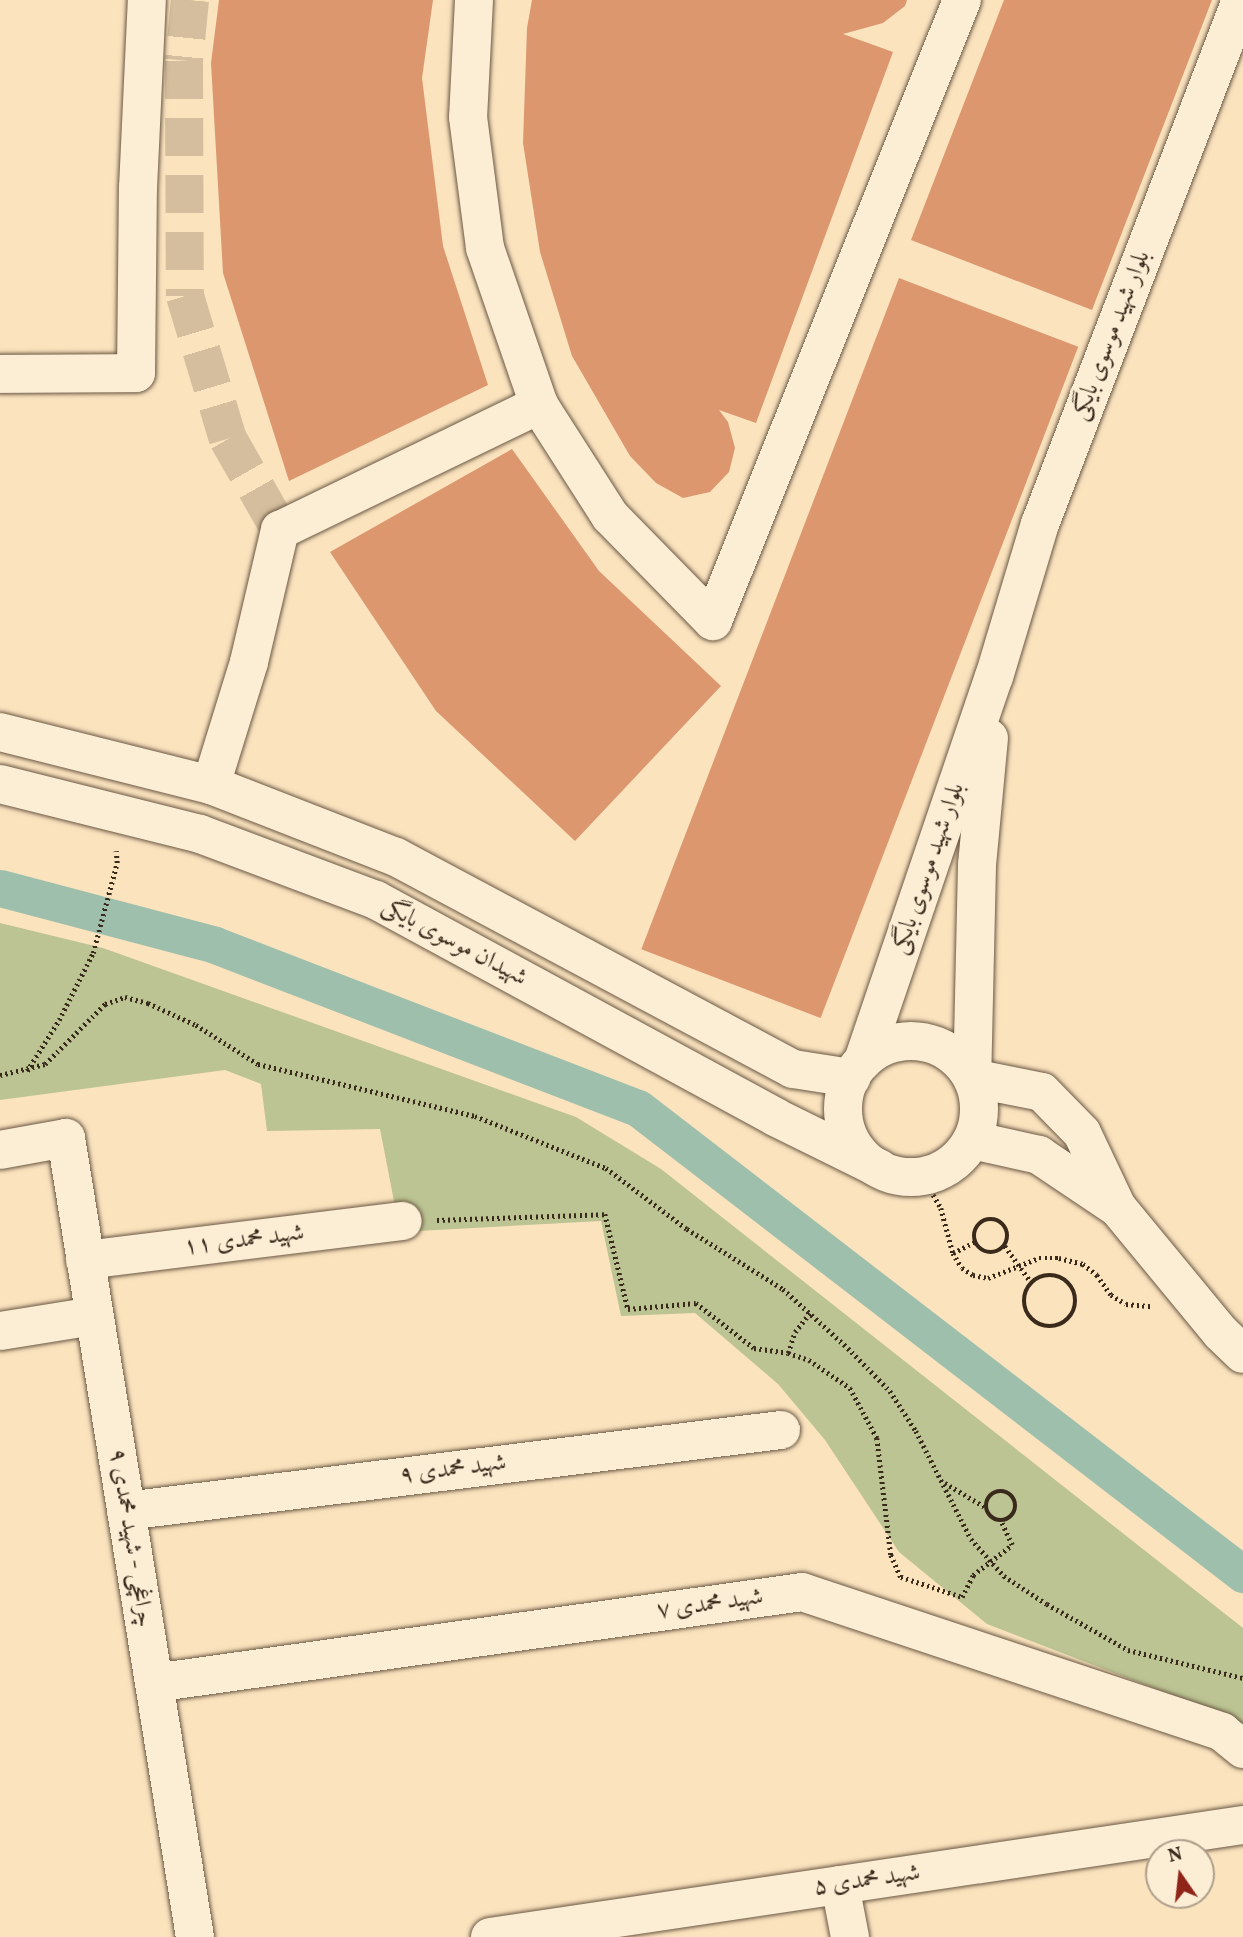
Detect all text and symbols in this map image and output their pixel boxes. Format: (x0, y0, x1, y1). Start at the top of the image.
street label: بلوار شهید موسوی بایگی (1066, 247, 1158, 425)
street label: بلوار شهید موسوی بایگی (886, 779, 972, 959)
street label: شهیدان موسوی بایگی (376, 893, 532, 993)
street label: شهید محمدی ۱۱ (182, 1219, 306, 1263)
street label: ۹ چراغچی - شهید محمدی (102, 1446, 158, 1630)
street label: شهید محمدی ۹ (398, 1449, 508, 1491)
street label: شهید محمدی ۷ (655, 1583, 765, 1627)
north arrow (1145, 1839, 1215, 1909)
text: N (1166, 1841, 1185, 1870)
street label: شهید محمدی ۵ (812, 1859, 922, 1903)

